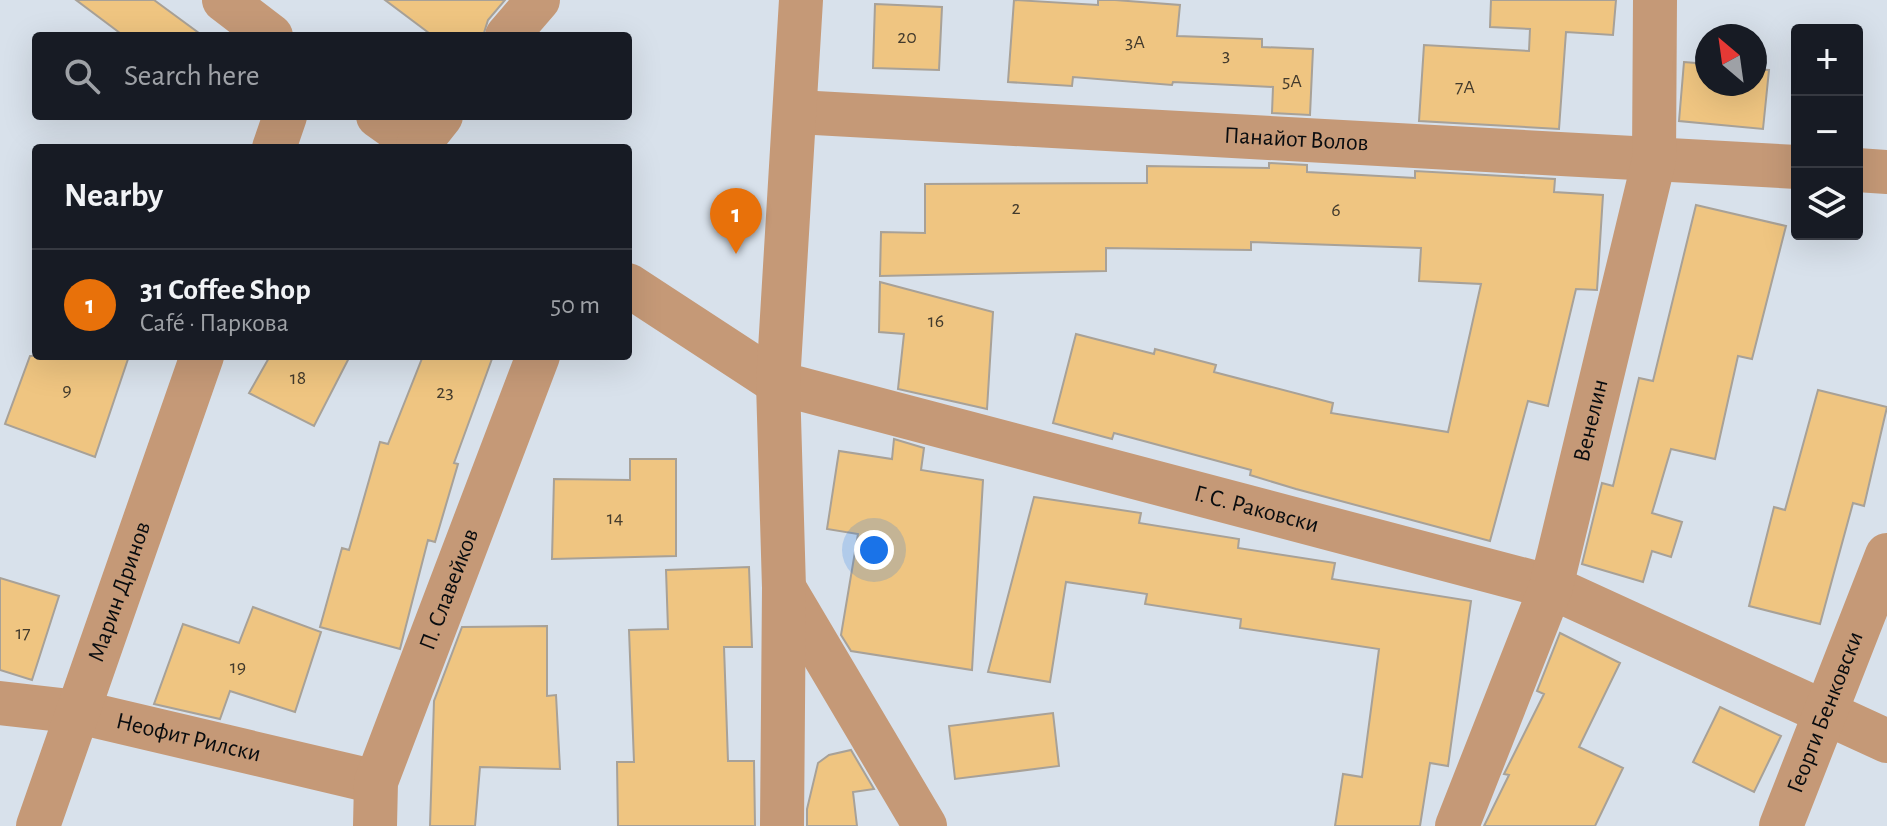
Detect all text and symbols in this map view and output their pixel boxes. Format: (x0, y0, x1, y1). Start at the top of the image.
north arrow (1695, 24, 1767, 96)
map controls (1791, 24, 1863, 240)
button: + (1791, 24, 1863, 96)
house number: 20 (897, 27, 917, 47)
search box (32, 32, 632, 120)
house number: 3А (1125, 32, 1145, 52)
house number: 3 (1222, 45, 1230, 65)
icon: search (60, 54, 104, 98)
text: Search here (124, 61, 260, 91)
house number: 5А (1282, 71, 1302, 91)
house number: 7А (1455, 77, 1475, 97)
button: − (1791, 96, 1863, 168)
street label: Панайот Волов (1223, 123, 1369, 155)
button: layers (1791, 168, 1863, 240)
text: Nearby (64, 179, 163, 213)
pin: 1 (710, 188, 762, 254)
house number: 2 (1011, 198, 1021, 218)
house number: 6 (1331, 200, 1341, 220)
text: 31 Coffee Shop (140, 275, 311, 305)
text: 1 (85, 292, 95, 318)
text: 50 m (550, 292, 600, 318)
text: Café · Паркова (140, 310, 289, 336)
house number: 16 (928, 311, 944, 331)
house number: 18 (290, 368, 306, 388)
street label: Венелин (1570, 377, 1613, 464)
house number: 9 (62, 380, 72, 400)
house number: 23 (436, 382, 454, 402)
street label: Г. С. Раковски (1191, 481, 1321, 537)
house number: 14 (607, 508, 623, 528)
street label: Марин Дринов (84, 518, 155, 665)
street label: П. Славейков (415, 525, 483, 654)
your location (854, 530, 894, 570)
house number: 17 (15, 623, 31, 643)
street label: Георги Бенковски (1783, 628, 1868, 797)
house number: 19 (230, 657, 246, 677)
street label: Неофит Рилски (114, 709, 263, 766)

